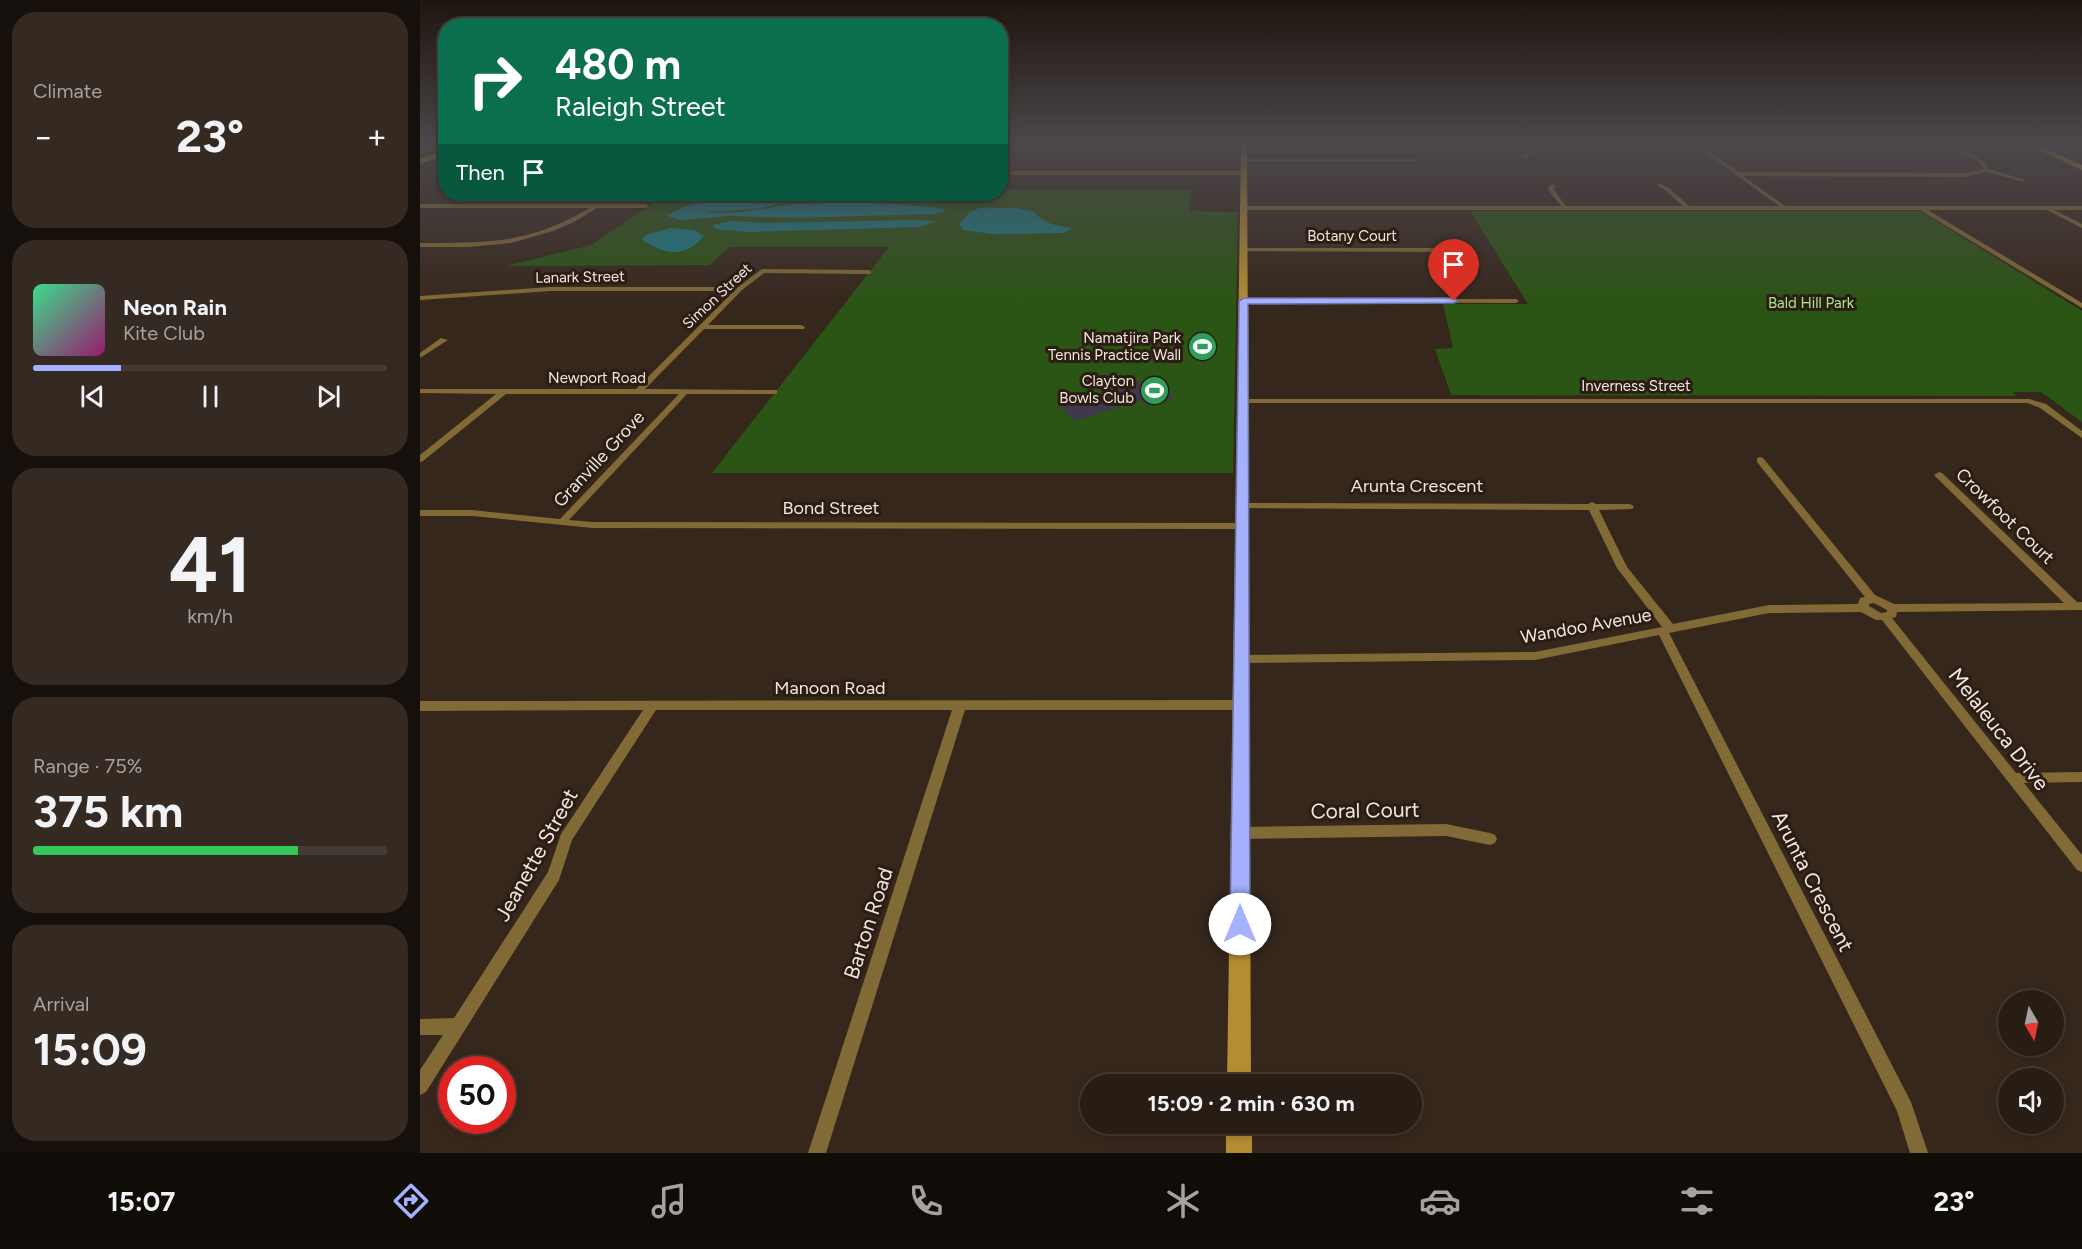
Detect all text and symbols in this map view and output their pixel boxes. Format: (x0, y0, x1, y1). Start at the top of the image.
text: 480 m (555, 39, 681, 90)
icon: right (456, 42, 534, 120)
text: Climate (33, 79, 102, 103)
text: Raleigh Street (555, 90, 726, 123)
text: 23° (176, 109, 244, 163)
text: − (33, 117, 54, 156)
text: + (366, 117, 387, 156)
icon: arrive (517, 156, 550, 189)
text: Then (456, 159, 505, 186)
street label: Botany Court (1307, 227, 1397, 245)
pin (1428, 239, 1479, 301)
icon: arrive (1437, 248, 1470, 281)
street label: Simon Street (679, 259, 756, 333)
street label: Lanark Street (535, 267, 625, 287)
text: Neon Rain (123, 294, 227, 321)
park label: Bald Hill Park (1768, 294, 1855, 312)
text: Kite Club (123, 321, 205, 345)
place label: Namatjira Park Tennis Practice Wall (1048, 329, 1182, 364)
sports icon: Namatjira Park Tennis Practice Wall (1186, 331, 1218, 363)
street label: Newport Road (548, 369, 646, 387)
place label: Clayton Bowls Club (1059, 372, 1134, 407)
sports icon: Clayton Bowls Club (1139, 374, 1171, 406)
street label: Inverness Street (1581, 377, 1691, 395)
icon: previous (76, 380, 109, 413)
icon: pause (194, 380, 227, 413)
icon: next (312, 380, 345, 413)
street label: Granville Grove (549, 406, 649, 512)
street label: Crowfoot Court (1951, 463, 2059, 569)
street label: Arunta Crescent (1351, 475, 1483, 497)
street label: Bond Street (783, 497, 880, 519)
text: 41 (169, 518, 251, 612)
text: km/h (187, 604, 233, 628)
street label: Wandoo Avenue (1519, 604, 1653, 648)
street label: Melaleuca Drive (1944, 663, 2054, 795)
street label: Manoon Road (774, 677, 886, 699)
text: Range · 75% (33, 754, 142, 778)
text: 375 km (33, 784, 183, 838)
street label: Jeanette Street (489, 784, 583, 926)
street label: Coral Court (1310, 797, 1420, 823)
street label: Arunta Crescent (1767, 806, 1859, 956)
street label: Barton Road (838, 864, 898, 982)
position arrow (1208, 892, 1272, 956)
north arrow (1998, 990, 2064, 1056)
map controls (1998, 990, 2064, 1134)
text: Arrival (33, 992, 89, 1016)
text: 15:09 (33, 1022, 147, 1076)
speed limit sign: 50 (438, 1056, 516, 1134)
button: sound (1998, 1068, 2064, 1134)
text: 15:09 · 2 min · 630 m (1147, 1090, 1355, 1117)
icon: directions (390, 1180, 432, 1222)
icon: music (648, 1180, 690, 1222)
icon: phone (905, 1180, 947, 1222)
icon: climate (1162, 1180, 1204, 1222)
icon: car (1419, 1180, 1461, 1222)
icon: filters (1676, 1180, 1718, 1222)
text: 15:07 (108, 1185, 175, 1218)
text: 23° (1934, 1185, 1974, 1218)

